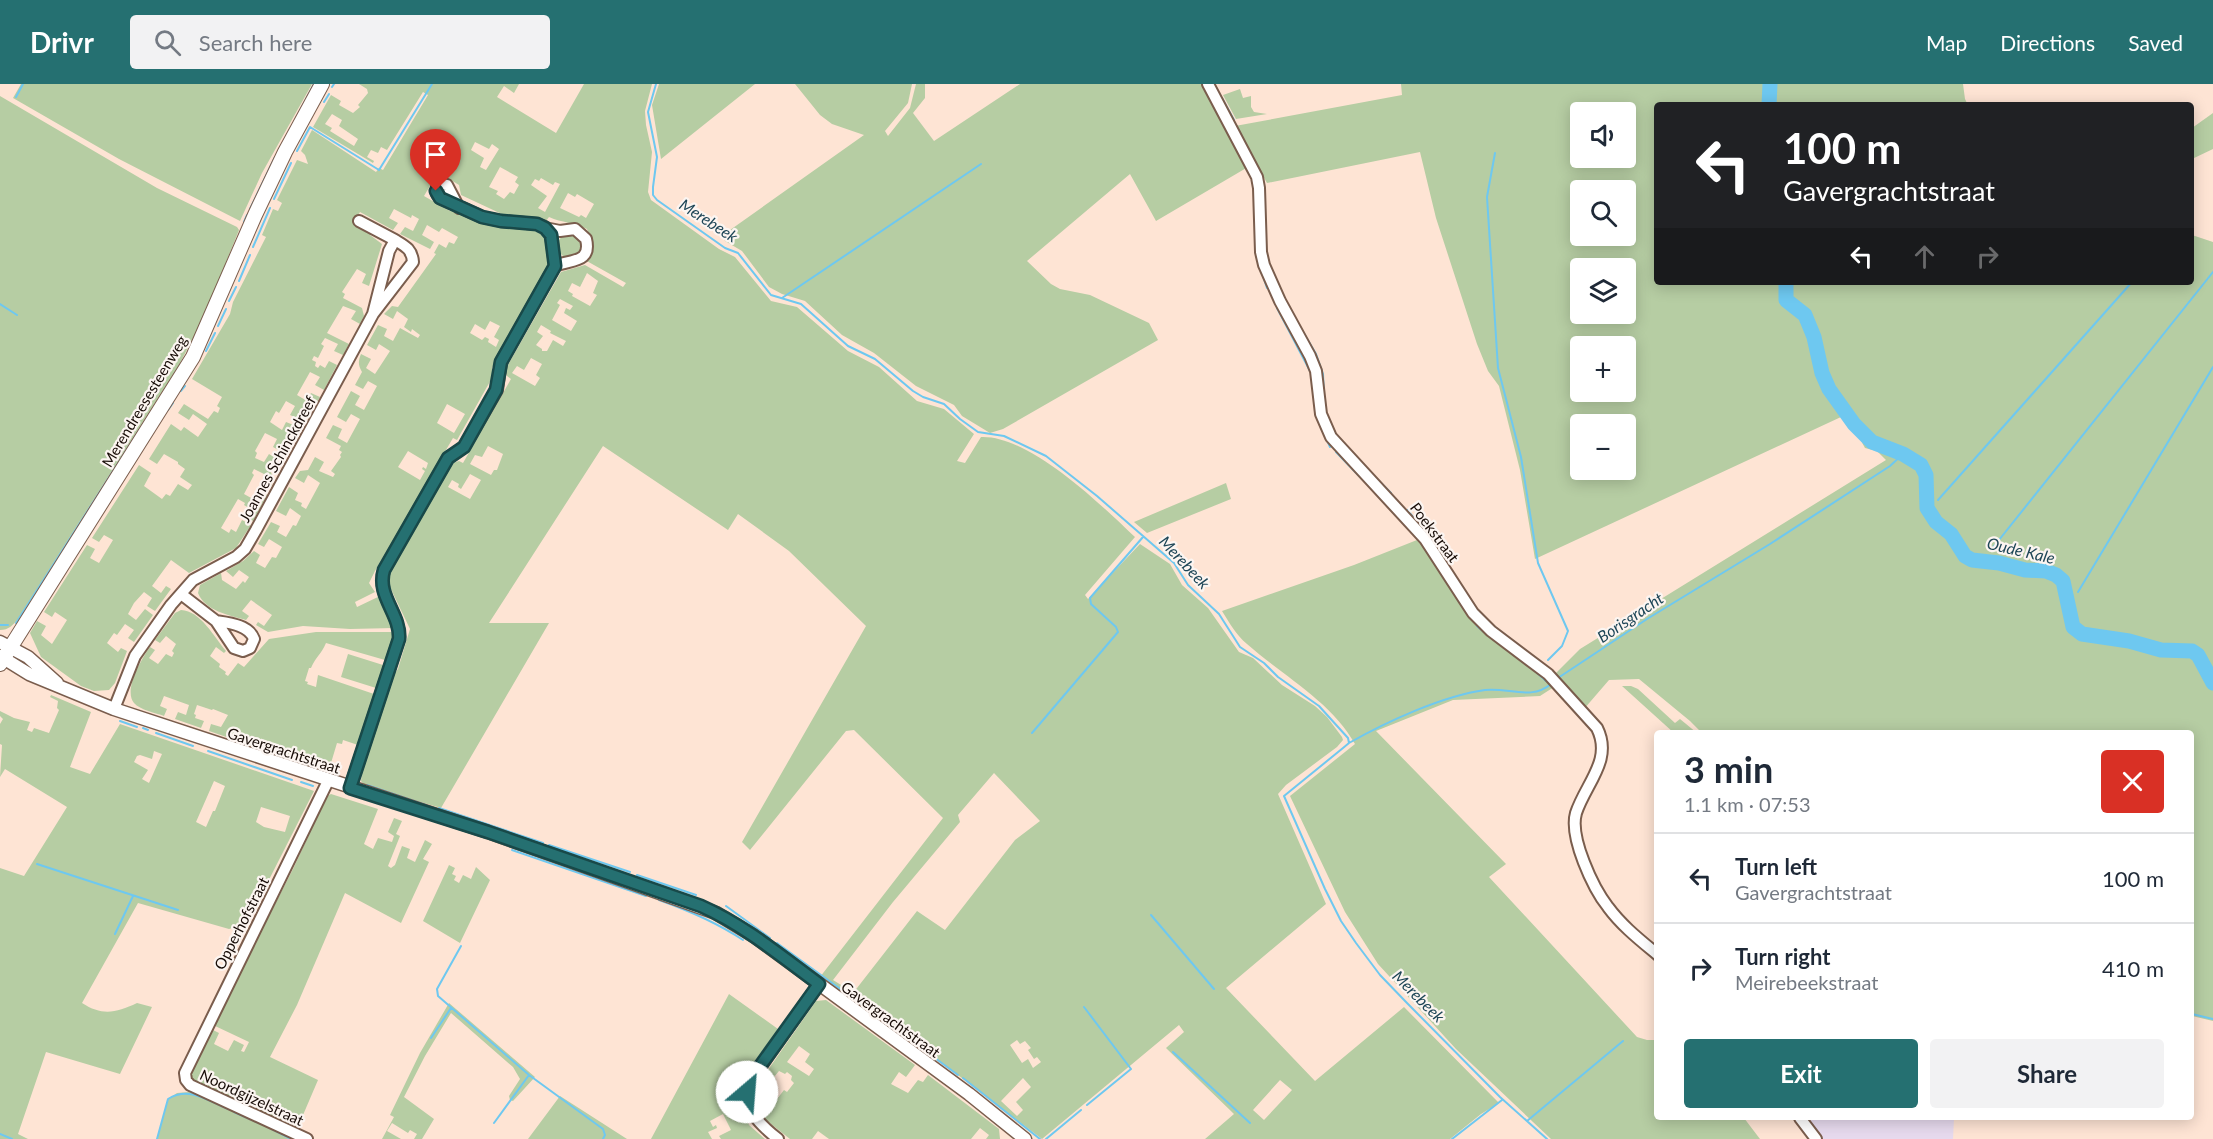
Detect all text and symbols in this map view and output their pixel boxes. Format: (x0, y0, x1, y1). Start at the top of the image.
search box (130, 15, 550, 69)
text: Drivr (30, 25, 94, 59)
icon: search (151, 26, 184, 59)
text: Search here (199, 29, 312, 56)
text: Map (1926, 30, 1967, 55)
text: Directions (2000, 30, 2095, 55)
text: Saved (2128, 30, 2183, 55)
map controls (1570, 102, 1636, 480)
button: sound (1570, 102, 1636, 168)
text: 100 m (1783, 123, 1901, 173)
icon: left (1684, 126, 1762, 204)
pin (410, 129, 461, 191)
icon: arrive (419, 138, 452, 171)
text: Gavergrachtstraat (1783, 174, 1995, 207)
button: search (1570, 180, 1636, 246)
water label: Merebeek (676, 194, 742, 246)
icon: left (1845, 240, 1878, 273)
icon: ahead (1908, 240, 1941, 273)
icon: right (1971, 240, 2004, 273)
button: layers (1570, 258, 1636, 324)
street label: Merendreesesteenweg (98, 332, 191, 470)
button: + (1570, 336, 1636, 402)
street label: Joannes Schinckdreef (235, 392, 320, 525)
button: − (1570, 414, 1636, 480)
street label: Poekstraat (1407, 499, 1464, 566)
water label: Merebeek (1156, 532, 1215, 593)
water label: Oude Kale (1985, 533, 2057, 567)
water label: Borisgracht (1593, 588, 1667, 646)
street label: Gavergrachtstraat (225, 723, 343, 777)
text: 3 min (1684, 747, 1773, 791)
button: close (2101, 750, 2164, 813)
text: 1.1 km · 07:53 (1684, 792, 1811, 816)
text: Turn left (1735, 853, 1817, 880)
icon: left (1684, 862, 1717, 895)
text: 100 m (2102, 865, 2164, 892)
street label: Opperhofstraat (210, 873, 272, 972)
text: Gavergrachtstraat (1735, 880, 1892, 904)
text: Turn right (1735, 943, 1830, 970)
icon: right (1684, 952, 1717, 985)
text: 410 m (2102, 955, 2164, 982)
water label: Merebeek (1389, 966, 1449, 1026)
text: Meirebeekstraat (1735, 970, 1878, 994)
street label: Gavergrachtstraat (838, 977, 944, 1061)
button: Exit (1684, 1039, 1918, 1108)
button: Share (1930, 1039, 2164, 1108)
position arrow (715, 1060, 779, 1124)
street label: Noordgijzelstraat (197, 1065, 307, 1129)

